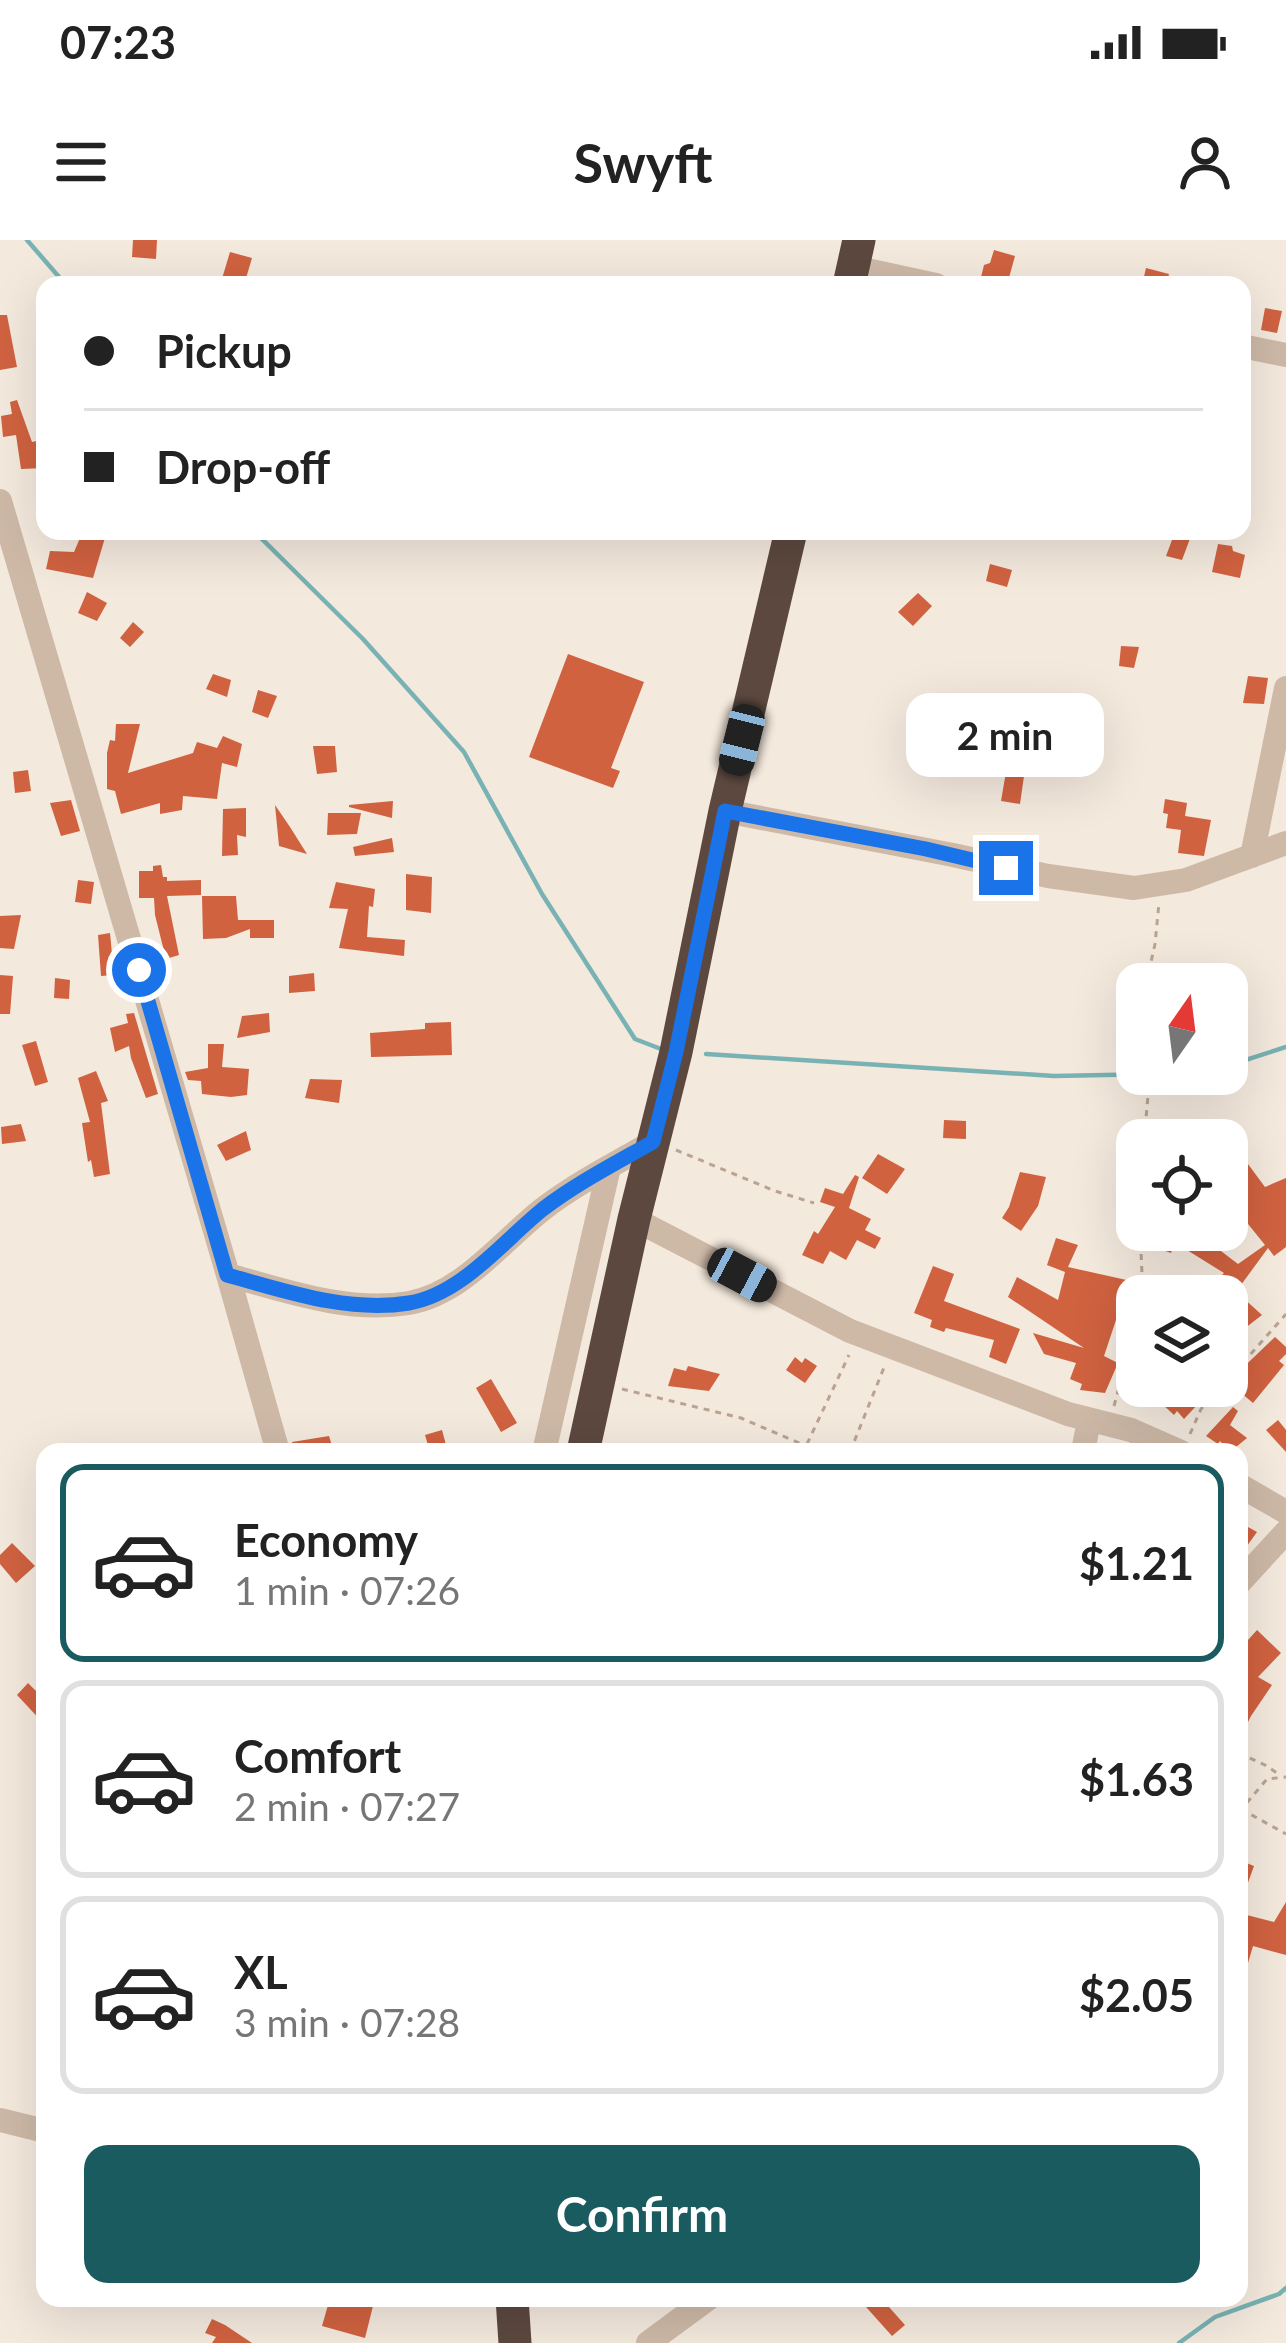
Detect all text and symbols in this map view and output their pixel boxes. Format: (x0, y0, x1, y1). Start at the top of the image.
text: 07:23 (60, 15, 176, 69)
icon: menu (48, 129, 114, 195)
icon: person (1172, 129, 1238, 195)
text: Swyft (574, 130, 712, 195)
text: Pickup (156, 324, 292, 378)
text: Drop-off (156, 440, 330, 494)
callout: 2 min (907, 694, 1105, 778)
car (716, 701, 768, 779)
text: 2 min (957, 712, 1053, 758)
route end (979, 841, 1033, 895)
route start (112, 943, 166, 997)
north arrow (1116, 963, 1248, 1095)
map controls (1116, 963, 1248, 1407)
button: locate (1116, 1119, 1248, 1251)
car (702, 1242, 782, 1308)
button: layers (1116, 1275, 1248, 1407)
icon: car (90, 1509, 198, 1617)
text: Economy (234, 1513, 418, 1567)
text: $1.21 (1079, 1536, 1194, 1590)
text: 1 min · 07:26 (234, 1567, 460, 1613)
icon: car (90, 1725, 198, 1833)
text: Comfort (234, 1729, 401, 1783)
text: $1.63 (1079, 1752, 1194, 1806)
text: 2 min · 07:27 (234, 1783, 460, 1829)
icon: car (90, 1941, 198, 2049)
text: XL (234, 1945, 288, 1999)
text: $2.05 (1079, 1968, 1194, 2022)
text: 3 min · 07:28 (234, 1999, 460, 2045)
button: Confirm (84, 2145, 1200, 2283)

